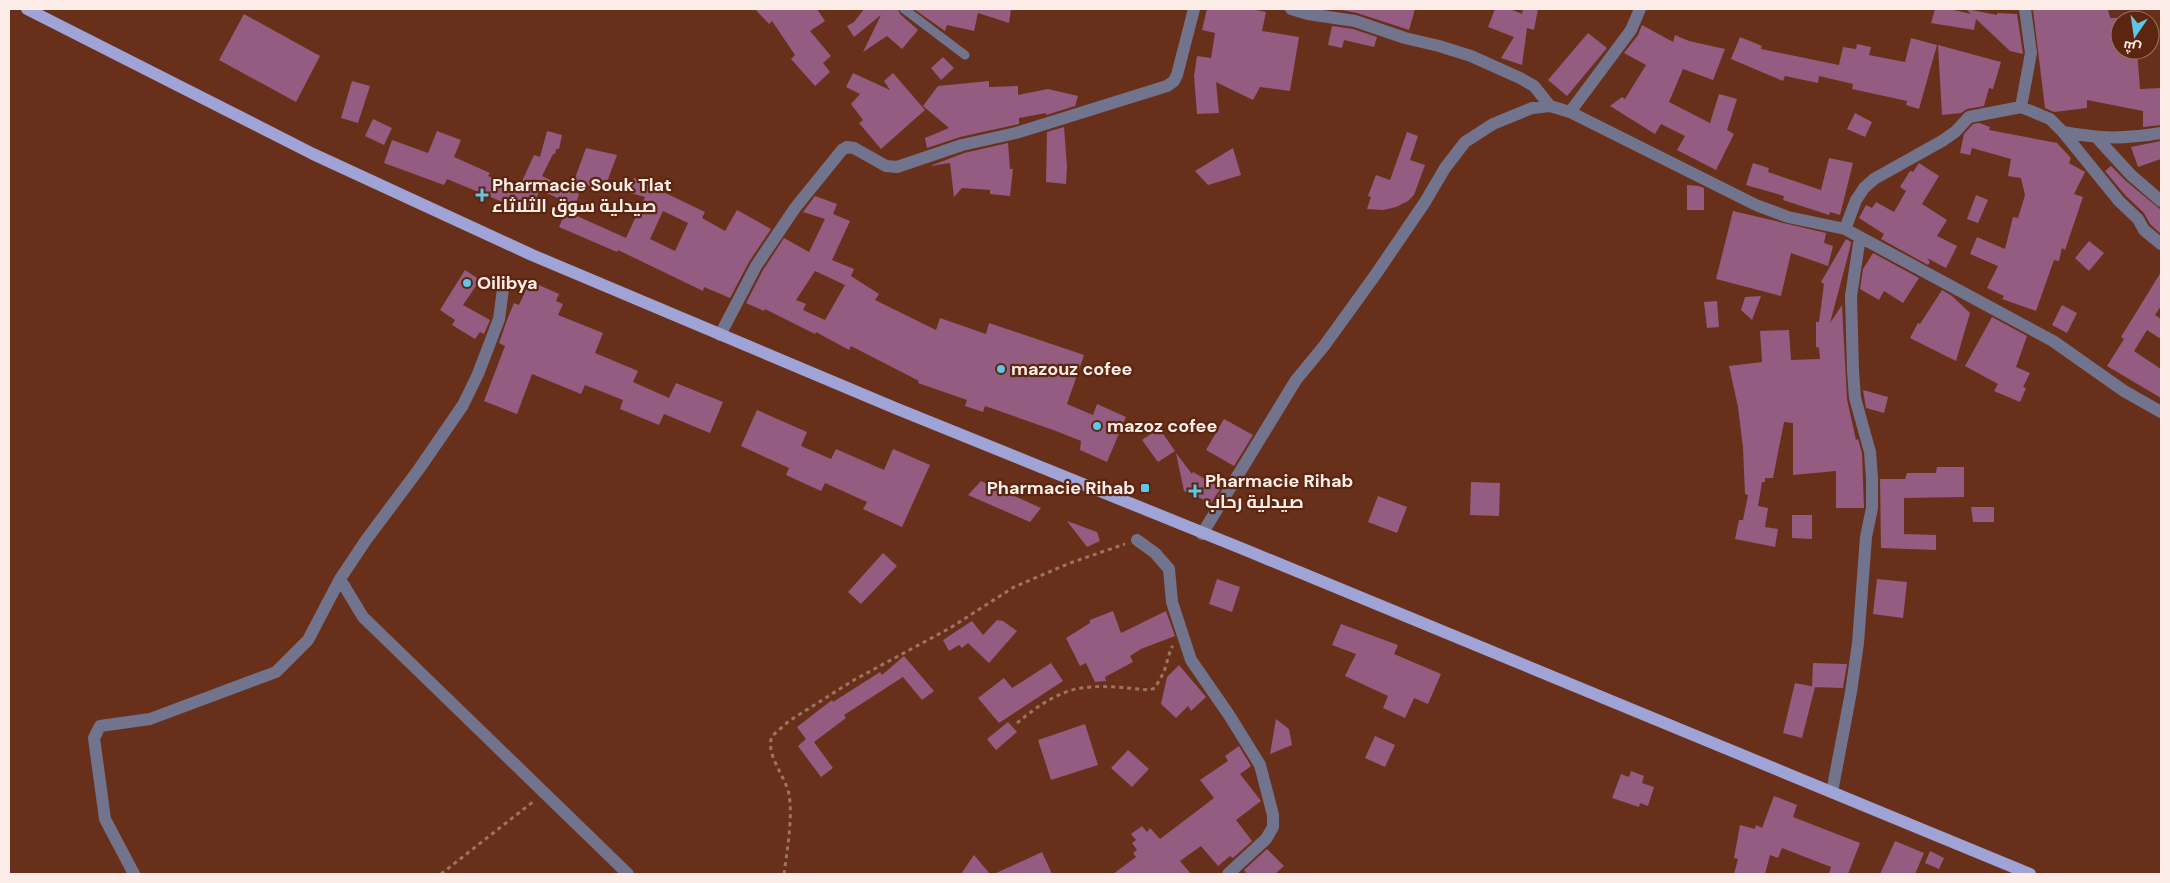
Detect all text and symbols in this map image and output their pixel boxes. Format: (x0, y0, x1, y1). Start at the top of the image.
north arrow (2110, 10, 2160, 60)
text: ش (2121, 37, 2143, 58)
place label: Pharmacie Souk Tlat صيدلية سوق الثلاثاء (492, 173, 672, 218)
marker: Pharmacie Souk Tlat صيدلية سوق الثلاثاء (476, 189, 488, 201)
place label: Oilibya (477, 271, 537, 295)
marker: Oilibya (461, 277, 473, 289)
place label: mazouz cofee (1011, 357, 1132, 381)
marker: mazouz cofee (995, 363, 1007, 375)
place label: mazoz cofee (1107, 414, 1217, 438)
marker: mazoz cofee (1091, 420, 1103, 432)
place label: Pharmacie Rihab صيدلية رحاب (1205, 469, 1353, 514)
place label: Pharmacie Rihab (987, 476, 1135, 500)
marker: Pharmacie Rihab (1139, 482, 1151, 494)
marker: Pharmacie Rihab صيدلية رحاب (1189, 485, 1201, 497)

